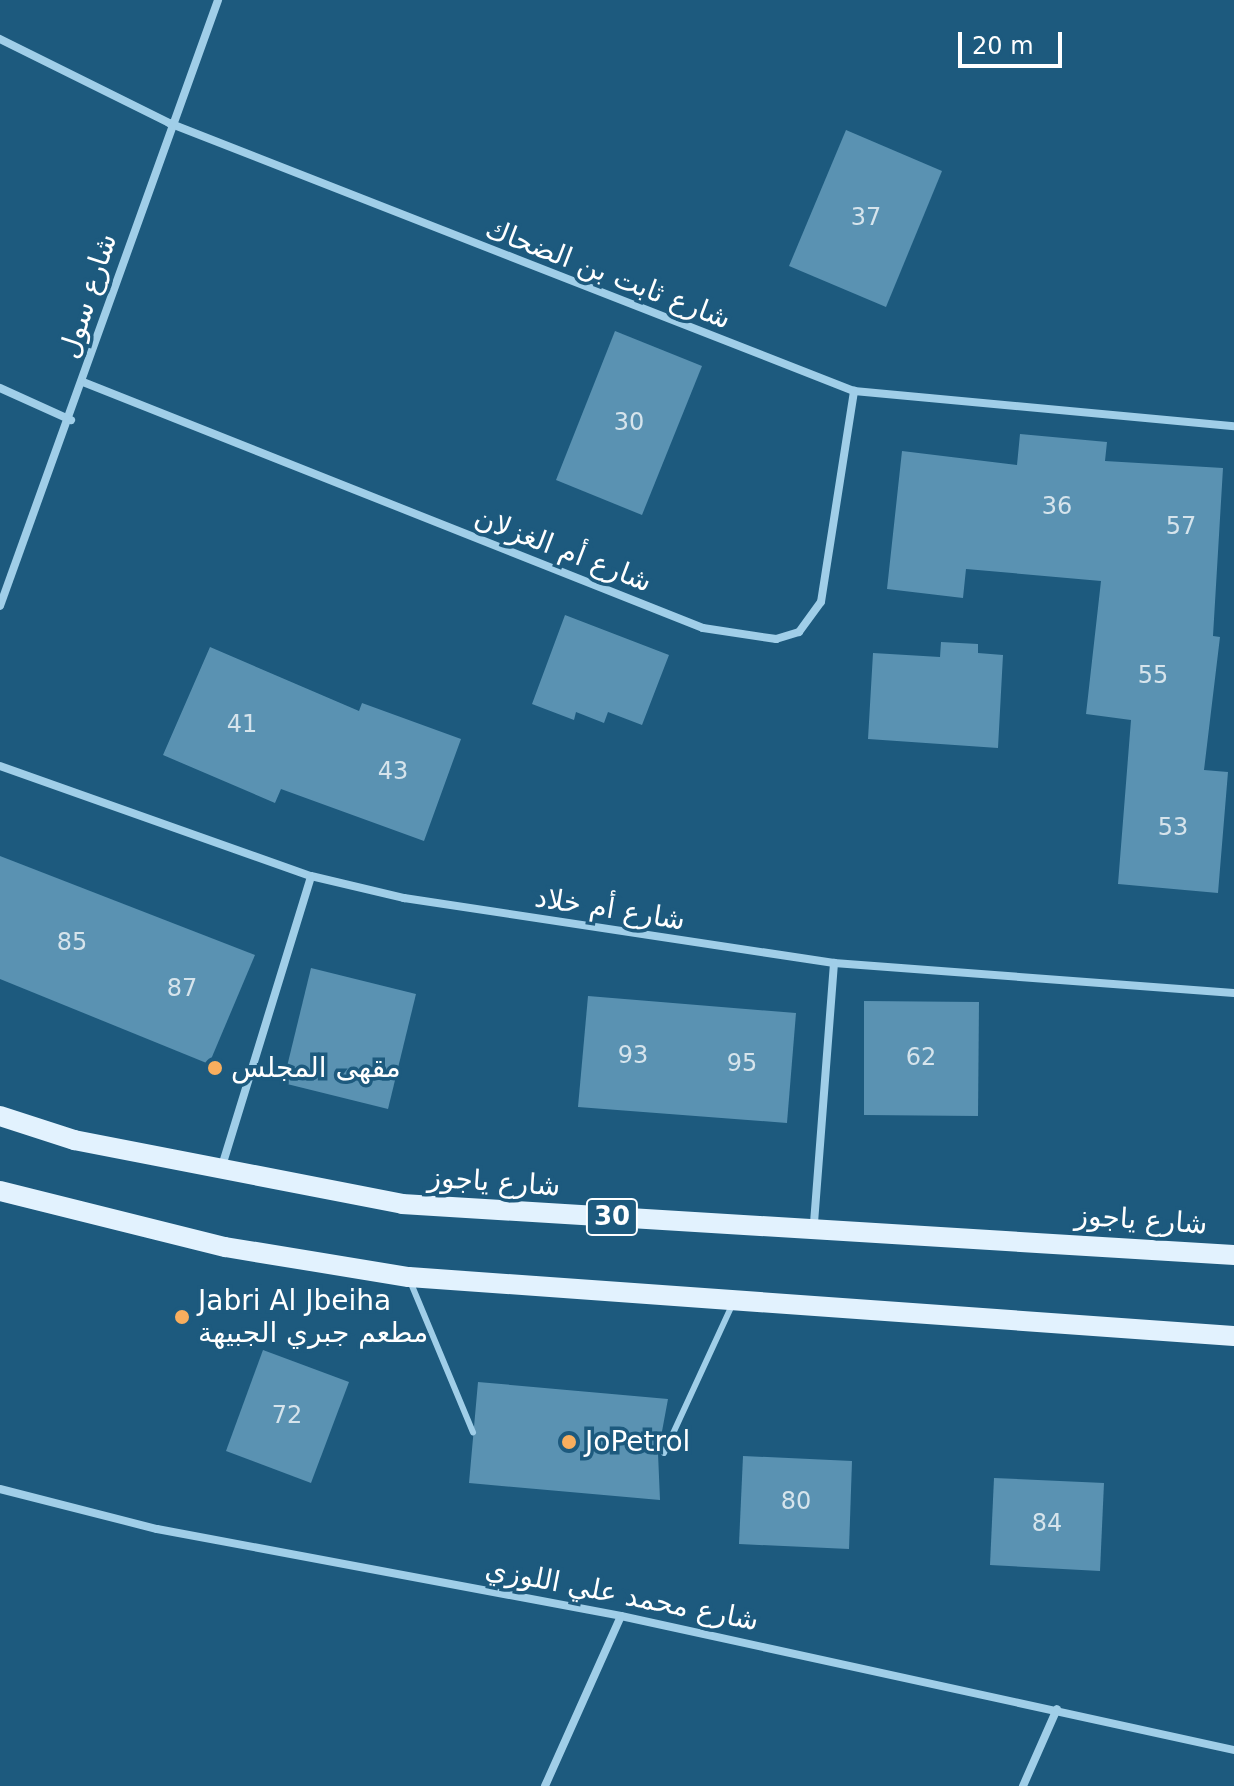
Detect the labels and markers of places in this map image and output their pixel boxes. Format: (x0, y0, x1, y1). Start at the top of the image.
place label: مقهى المجلس (231, 1051, 401, 1085)
marker: مقهى المجلس (206, 1059, 224, 1077)
place label: Jabri Al Jbeiha مطعم جبري الجبيهة (198, 1284, 428, 1350)
marker: Jabri Al Jbeiha مطعم جبري الجبيهة (173, 1308, 191, 1326)
place label: JoPetrol (585, 1425, 690, 1459)
marker: JoPetrol (560, 1433, 578, 1451)

